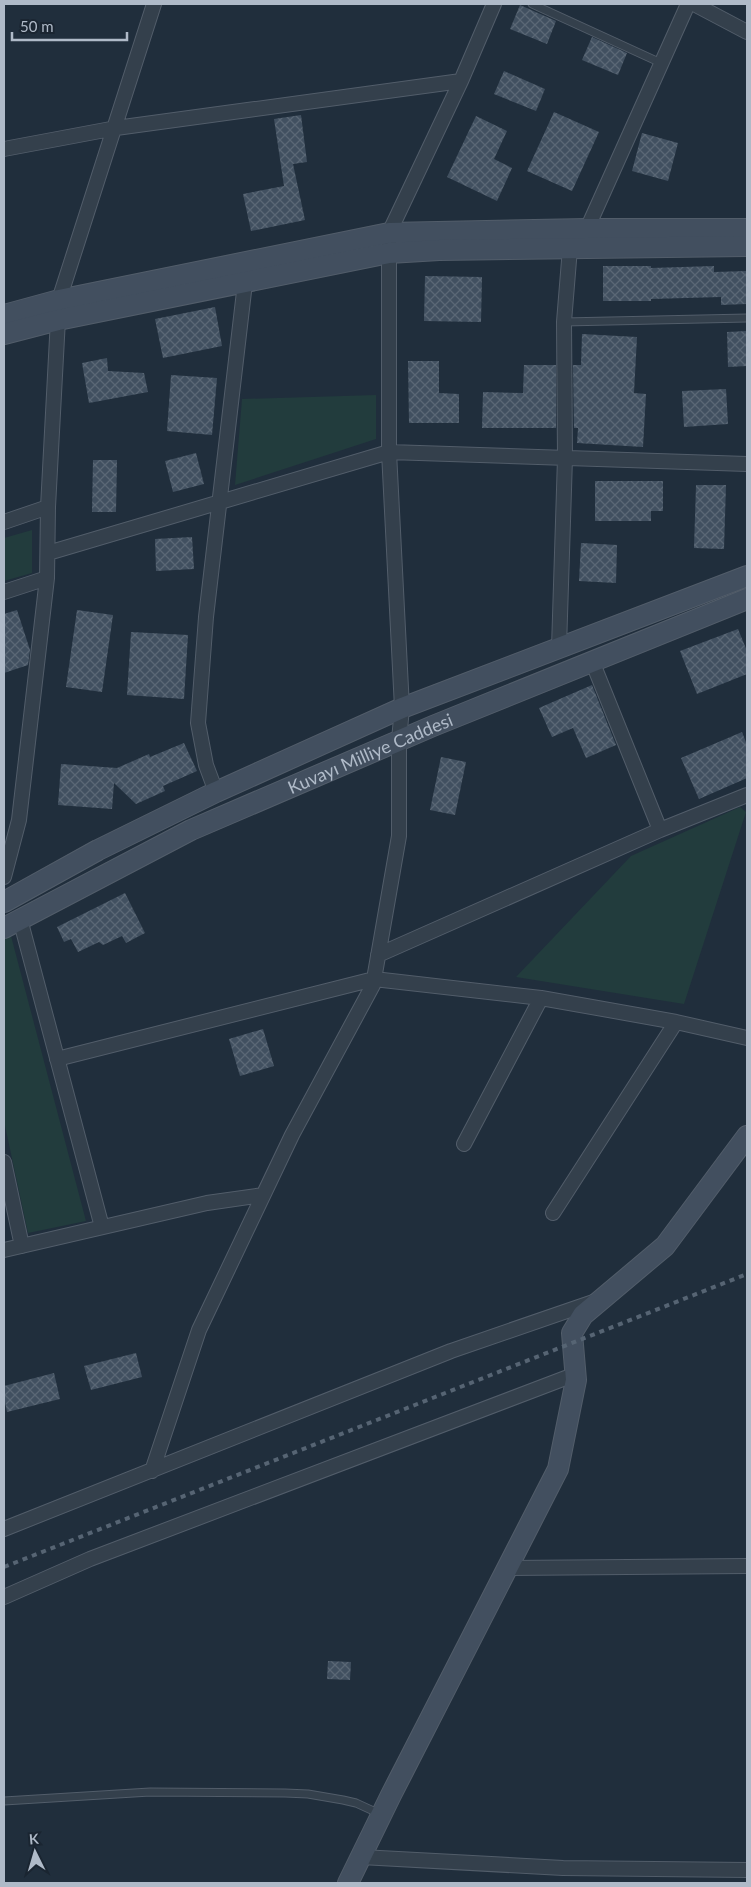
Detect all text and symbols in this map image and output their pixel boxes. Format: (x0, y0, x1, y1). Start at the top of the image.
scale bar (12, 10, 128, 42)
text: 50 m (20, 17, 54, 35)
street label: Kuvayı Milliye Caddesi (284, 708, 456, 798)
north arrow (10, 1827, 60, 1877)
text: K (28, 1830, 40, 1847)

